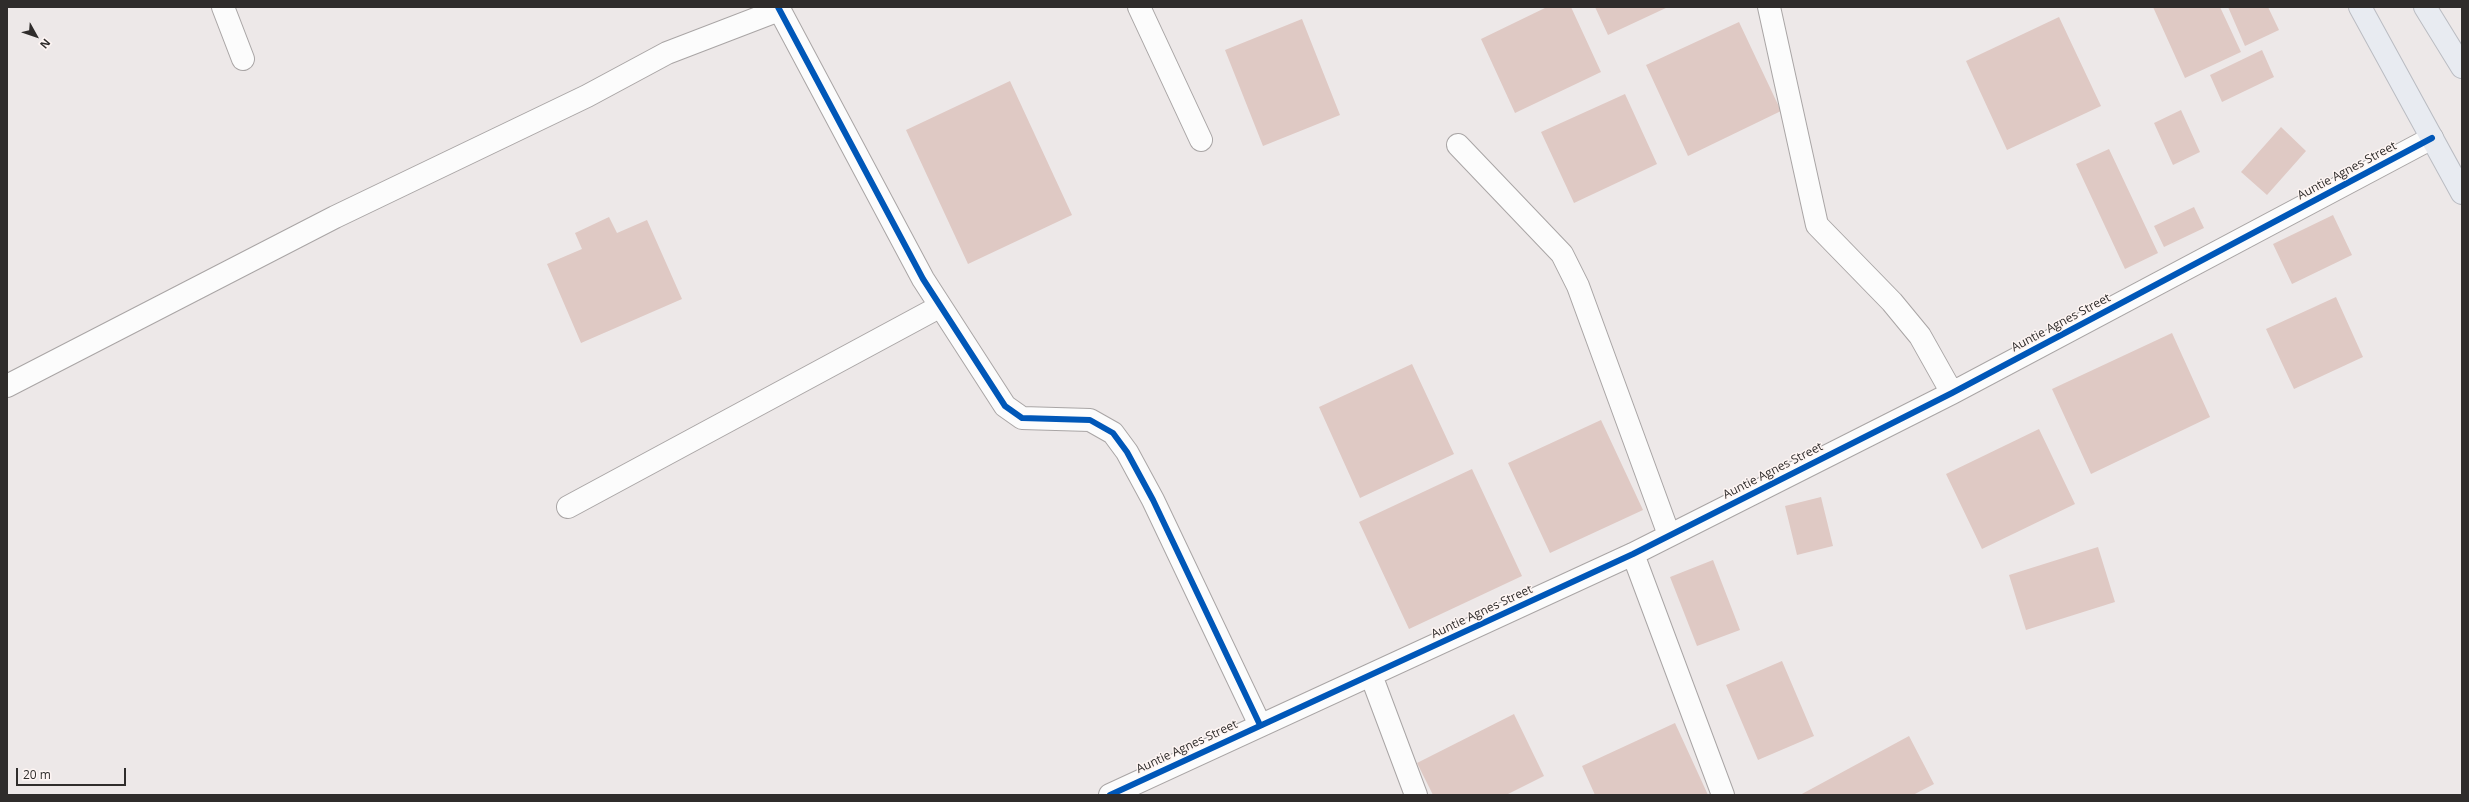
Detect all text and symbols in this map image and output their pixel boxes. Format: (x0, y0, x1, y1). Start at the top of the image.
north arrow (16, 16, 56, 56)
text: N (37, 36, 54, 52)
street label: Auntie Agnes Street (2295, 139, 2399, 203)
street label: Auntie Agnes Street (2009, 291, 2113, 355)
street label: Auntie Agnes Street (1721, 440, 1825, 502)
street label: Auntie Agnes Street (1429, 582, 1535, 642)
street label: Auntie Agnes Street (1134, 717, 1240, 777)
scale bar (18, 760, 128, 786)
text: 20 m (23, 766, 51, 783)

